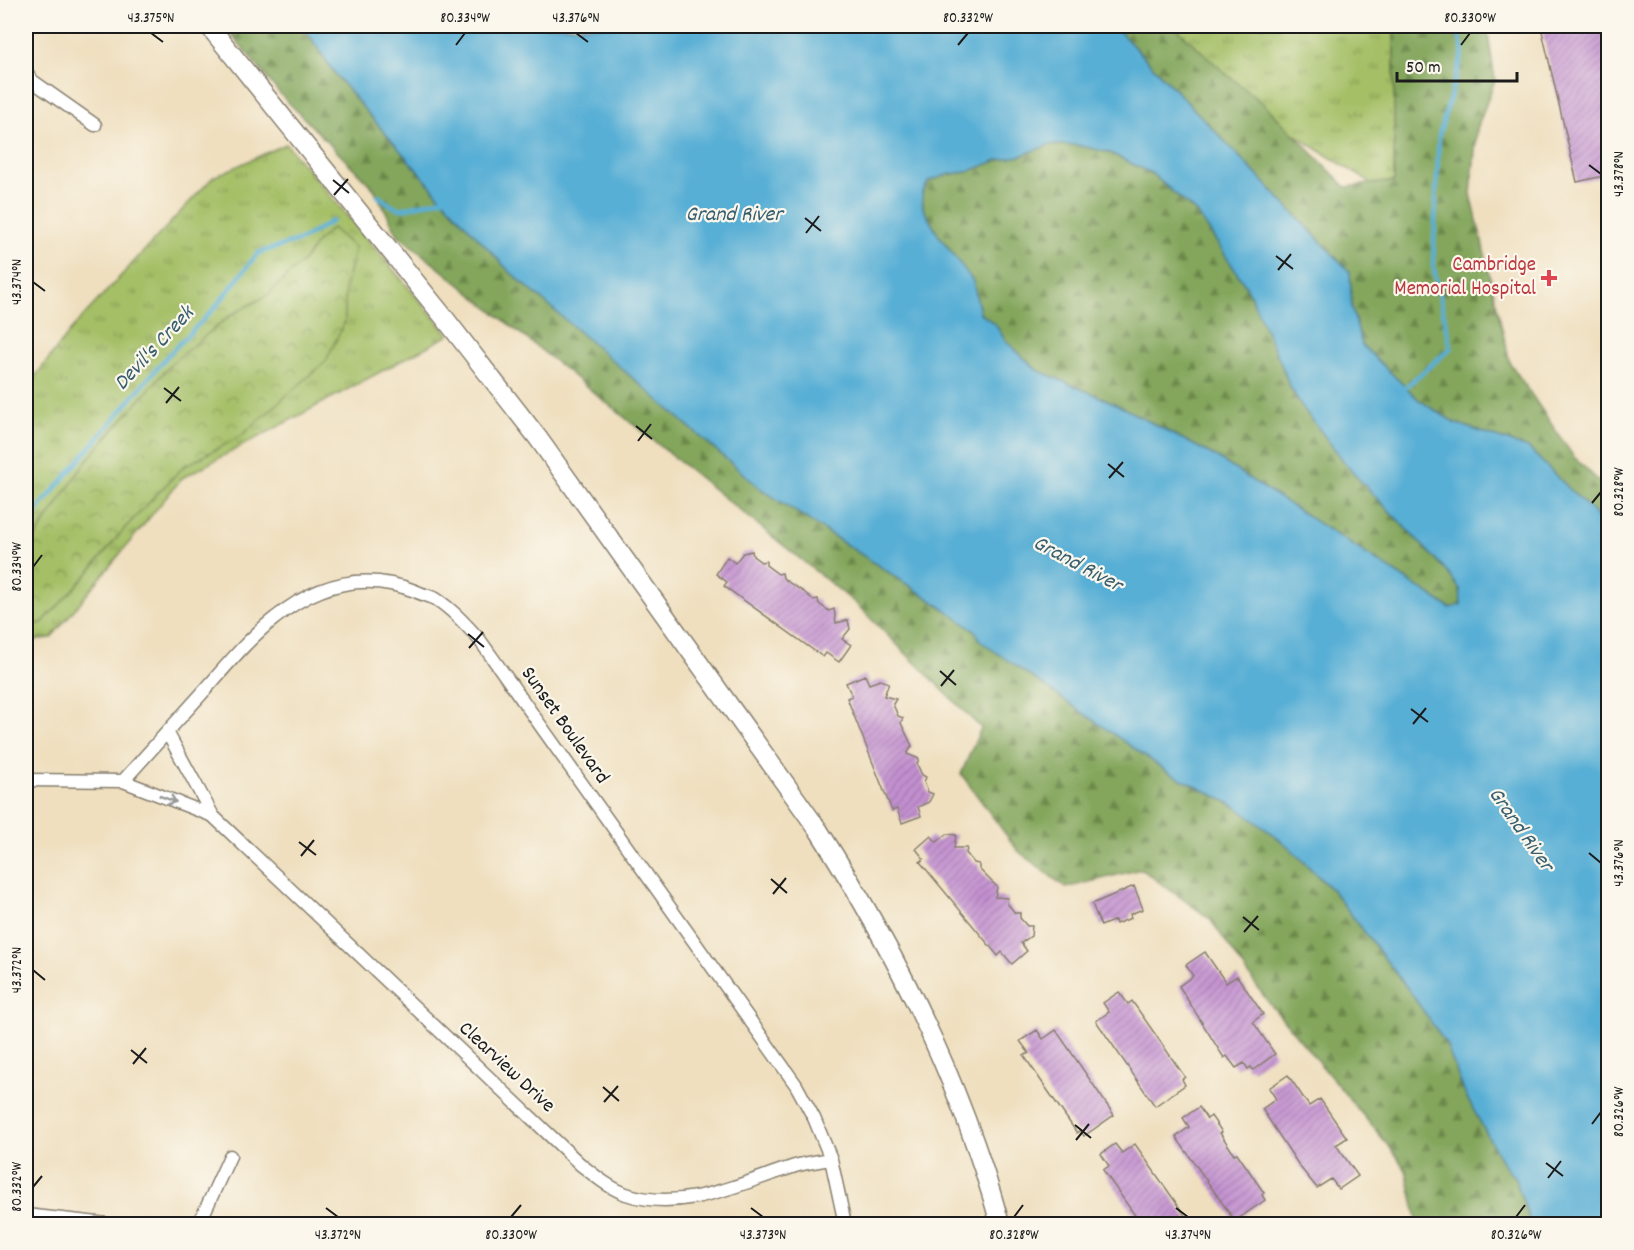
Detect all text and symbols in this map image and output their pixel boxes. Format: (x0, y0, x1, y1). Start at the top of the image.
text: 43.375°N (128, 8, 174, 30)
text: 80.334°W (440, 8, 490, 30)
text: 43.376°N (552, 8, 600, 30)
text: 80.332°W (943, 8, 993, 30)
text: 80.330°W (1444, 8, 1496, 30)
scale bar (1397, 45, 1517, 83)
text: 50 m (1406, 56, 1441, 81)
text: 43.378°N (1609, 151, 1631, 197)
water label: Grand River (686, 200, 785, 231)
place label: Cambridge Memorial Hospital (1394, 251, 1536, 305)
text: 43.374°N (7, 259, 29, 305)
marker: Cambridge Memorial Hospital (1540, 269, 1558, 287)
water label: Devil's Creek (108, 298, 204, 398)
text: 80.328°W (1609, 467, 1631, 517)
water label: Grand River (1027, 529, 1130, 603)
text: 80.334°W (7, 542, 29, 592)
street label: Sunset Boulevard (512, 661, 616, 791)
water label: Grand River (1480, 781, 1562, 881)
one-way arrow (158, 794, 177, 805)
text: 43.376°N (1609, 839, 1631, 887)
text: 43.372°N (7, 947, 29, 993)
street label: Clearview Drive (451, 1015, 561, 1121)
text: 80.326°W (1609, 1086, 1631, 1137)
text: 80.332°W (7, 1162, 29, 1212)
text: 43.372°N (315, 1225, 361, 1247)
text: 80.330°W (485, 1225, 537, 1247)
text: 43.373°N (740, 1225, 786, 1247)
text: 80.328°W (989, 1225, 1039, 1247)
text: 43.374°N (1165, 1225, 1211, 1247)
text: 80.326°W (1491, 1225, 1542, 1247)

